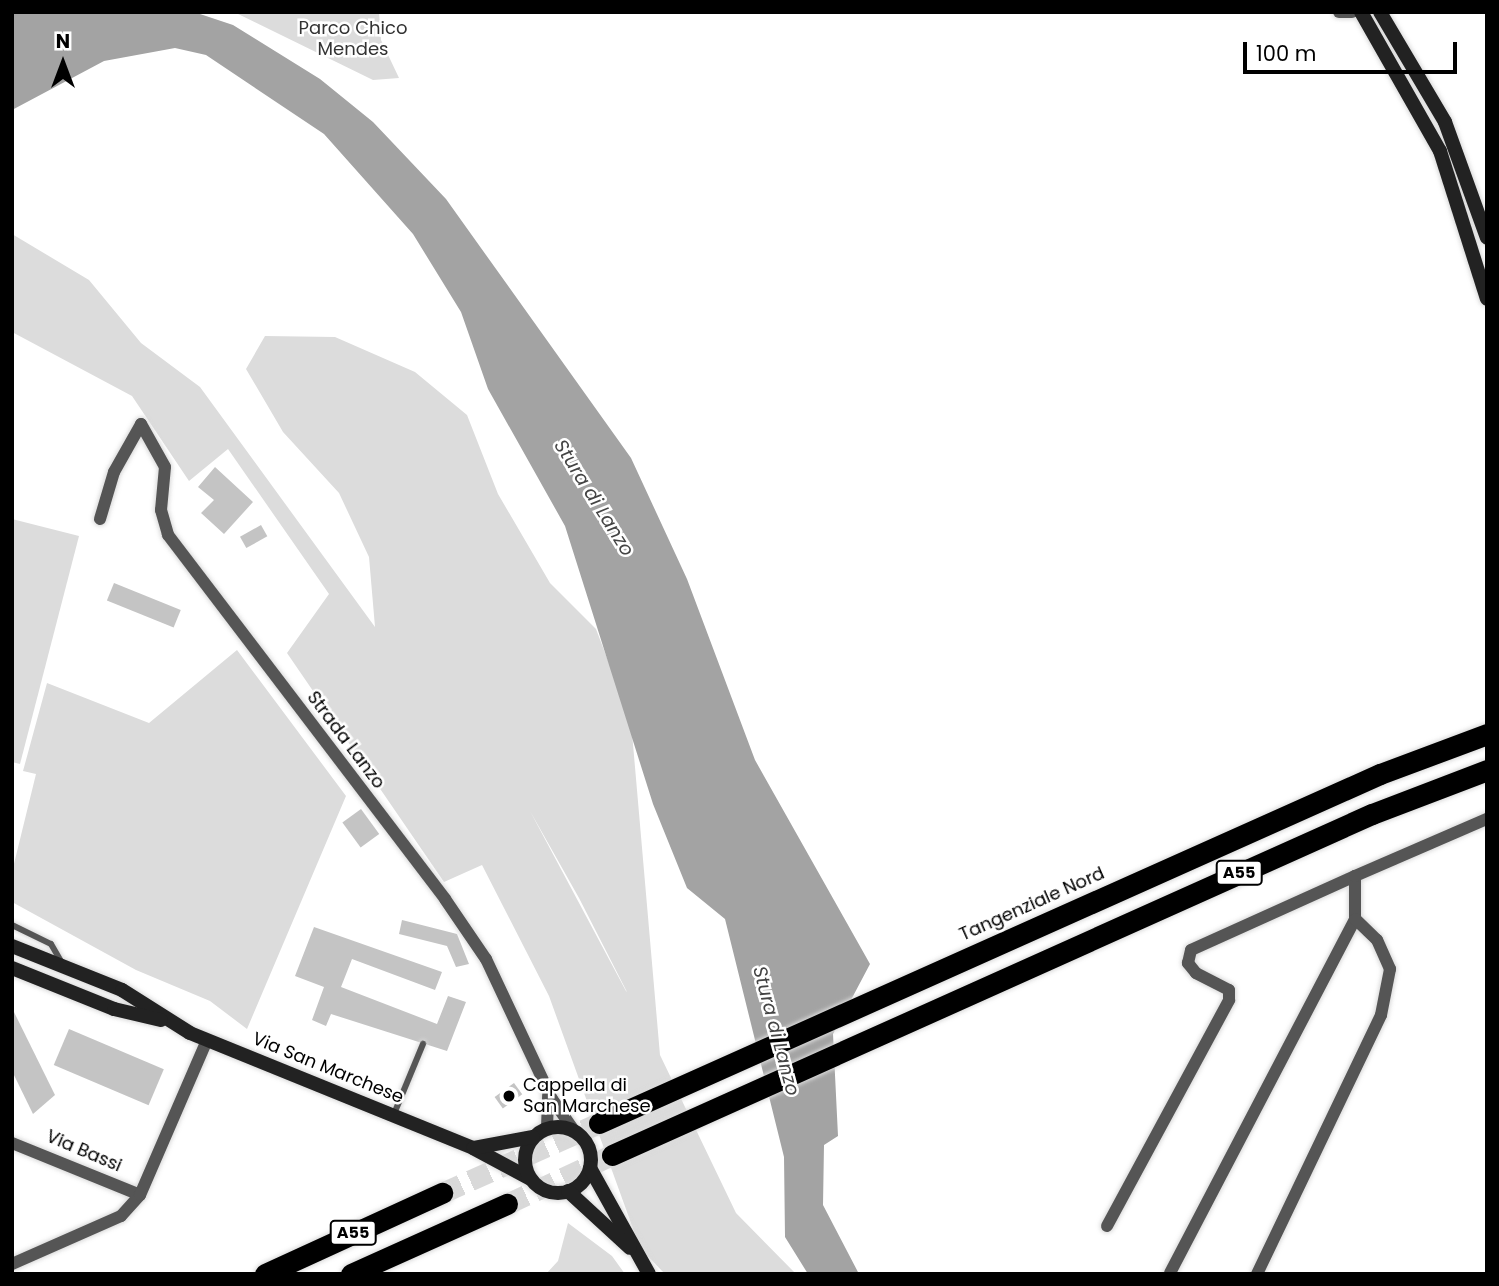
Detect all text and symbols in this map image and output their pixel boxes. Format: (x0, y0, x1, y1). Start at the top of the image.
park label: Parco Chico Mendes (299, 18, 407, 60)
north arrow (28, 28, 98, 98)
text: N (56, 28, 70, 55)
scale bar (1247, 28, 1460, 72)
text: 100 m (1256, 39, 1316, 68)
water label: Stura di Lanzo (549, 436, 639, 560)
street label: Strada Lanzo (302, 687, 390, 793)
road number: A55 (1214, 860, 1264, 886)
street label: Tangenziale Nord (956, 862, 1108, 946)
water label: Stura di Lanzo (748, 964, 804, 1098)
street label: Via San Marchese (249, 1028, 407, 1108)
place label: Cappella di San Marchese (523, 1075, 651, 1118)
marker: Cappella di San Marchese (501, 1088, 517, 1104)
street label: Via Bassi (43, 1125, 125, 1177)
road number: A55 (328, 1220, 378, 1246)

